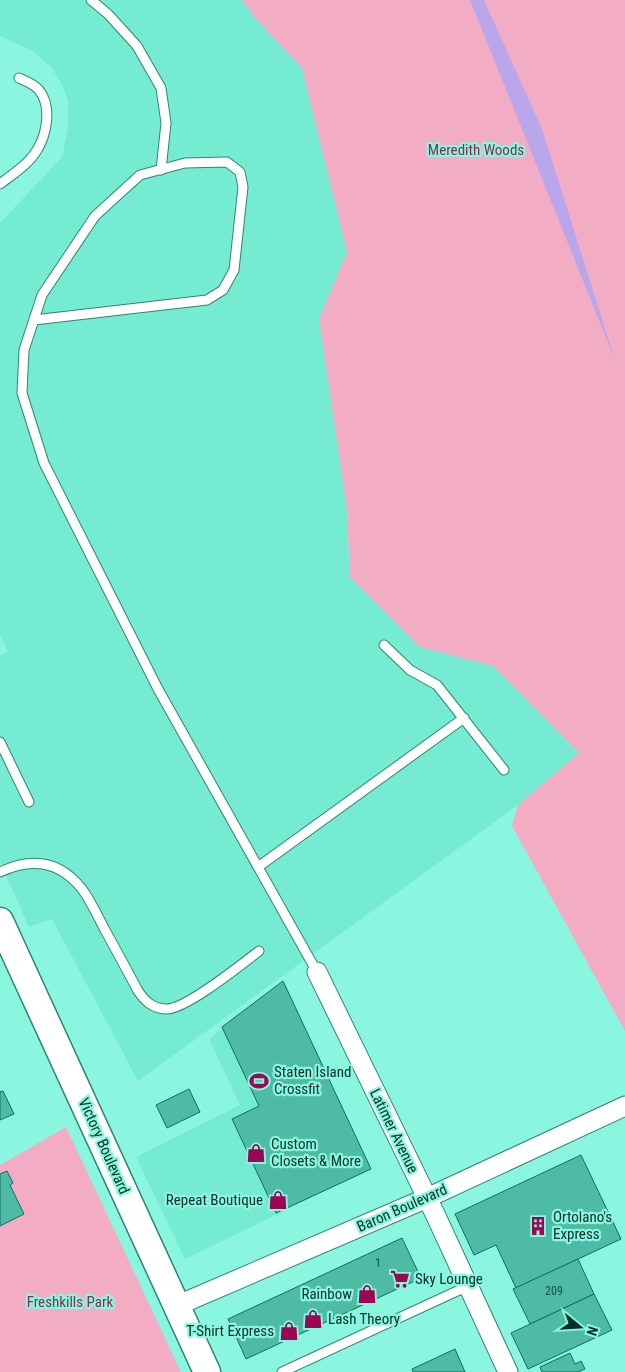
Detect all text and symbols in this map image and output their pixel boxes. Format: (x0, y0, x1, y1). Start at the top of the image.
park label: Meredith Woods (428, 141, 524, 159)
place label: Staten Island Crossfit (274, 1063, 352, 1098)
sports icon: Staten Island Crossfit (248, 1070, 270, 1092)
street label: Latimer Avenue (366, 1086, 422, 1176)
street label: Victory Boulevard (75, 1095, 133, 1197)
place label: Custom Closets & More (271, 1135, 361, 1170)
shop icon: Custom Closets & More (245, 1142, 267, 1164)
street label: Baron Boulevard (354, 1180, 450, 1236)
shop icon: Repeat Boutique (267, 1189, 289, 1211)
place label: Repeat Boutique (166, 1191, 263, 1209)
place label: Ortolano's Express (553, 1208, 612, 1243)
building icon: Ortolano's Express (527, 1215, 549, 1237)
house number: 1 (375, 1256, 381, 1270)
supermarket icon: Sky Lounge (389, 1268, 411, 1290)
place label: Sky Lounge (415, 1270, 483, 1288)
shop icon: Rainbow (356, 1283, 378, 1305)
house number: 209 (545, 1284, 563, 1298)
place label: Rainbow (301, 1285, 352, 1303)
park label: Freshkills Park (27, 1293, 114, 1311)
north arrow (555, 1302, 605, 1352)
shop icon: Lash Theory (302, 1308, 324, 1330)
place label: Lash Theory (328, 1310, 400, 1328)
shop icon: T-Shirt Express (278, 1320, 300, 1342)
place label: T-Shirt Express (186, 1322, 274, 1340)
text: N (583, 1324, 601, 1338)

